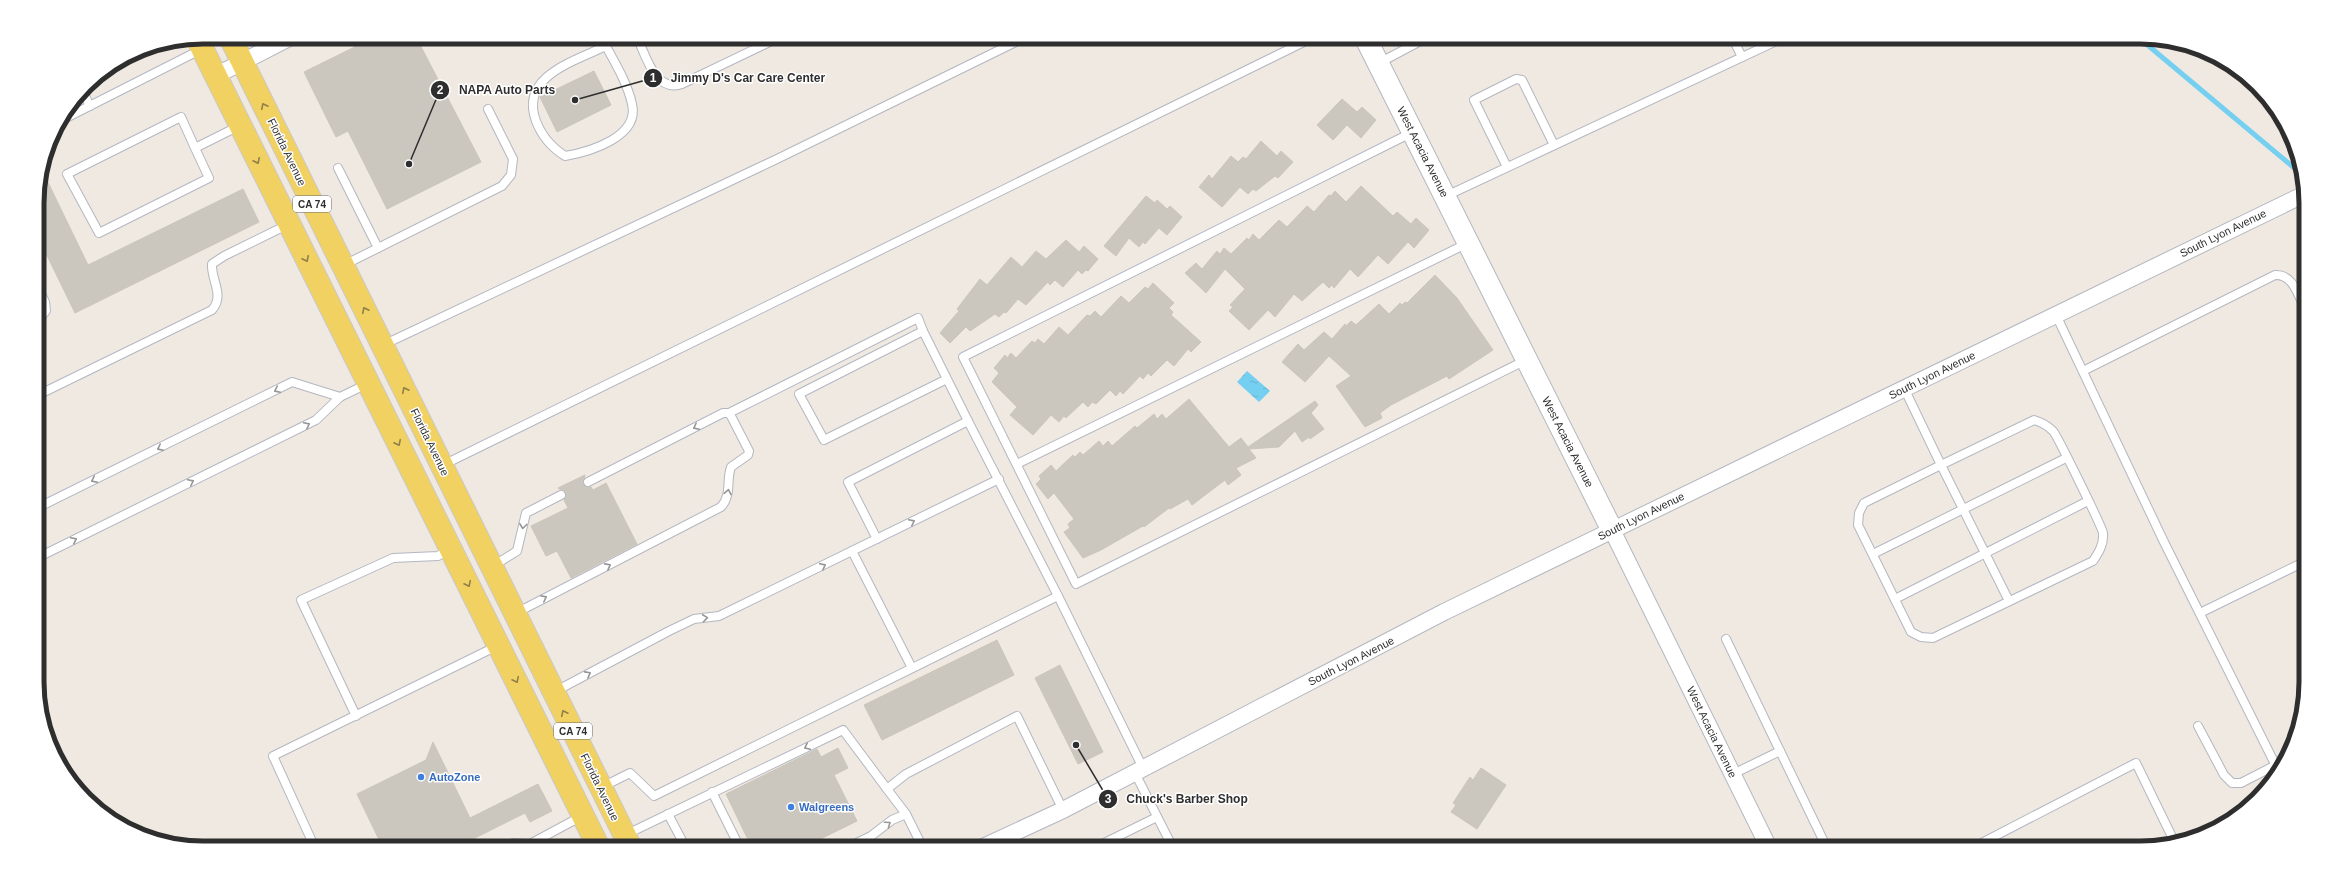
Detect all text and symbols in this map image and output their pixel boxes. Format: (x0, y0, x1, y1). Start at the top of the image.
callout: Jimmy D's Car Care Center (643, 66, 833, 90)
text: 1 (650, 71, 657, 85)
text: Jimmy D's Car Care Center (671, 71, 825, 85)
callout: NAPA Auto Parts (430, 78, 563, 102)
text: 2 (437, 83, 444, 97)
text: NAPA Auto Parts (459, 83, 555, 97)
one-way arrow (261, 103, 269, 110)
street label: West Acacia Avenue (1395, 105, 1451, 199)
street label: Florida Avenue (266, 116, 308, 188)
one-way arrow (252, 157, 260, 164)
road number: CA 74 (293, 196, 331, 212)
street label: South Lyon Avenue (2178, 207, 2268, 259)
one-way arrow (301, 255, 309, 262)
one-way arrow (362, 307, 370, 315)
street label: South Lyon Avenue (1887, 349, 1977, 401)
one-way arrow (273, 385, 281, 393)
one-way arrow (402, 387, 409, 394)
street label: West Acacia Avenue (1540, 395, 1596, 489)
street label: Florida Avenue (409, 406, 451, 478)
one-way arrow (303, 422, 310, 429)
one-way arrow (692, 422, 700, 430)
one-way arrow (393, 439, 401, 447)
one-way arrow (157, 443, 165, 451)
one-way arrow (91, 475, 99, 483)
one-way arrow (186, 480, 194, 487)
one-way arrow (723, 489, 732, 496)
street label: South Lyon Avenue (1596, 490, 1686, 542)
one-way arrow (908, 519, 916, 527)
one-way arrow (519, 523, 528, 529)
one-way arrow (70, 537, 78, 545)
one-way arrow (604, 563, 611, 570)
one-way arrow (819, 563, 827, 571)
one-way arrow (463, 580, 471, 588)
one-way arrow (540, 596, 548, 603)
one-way arrow (702, 614, 708, 623)
street label: South Lyon Avenue (1306, 634, 1396, 688)
one-way arrow (584, 671, 591, 678)
one-way arrow (511, 676, 518, 684)
street label: West Acacia Avenue (1685, 684, 1739, 780)
one-way arrow (561, 709, 569, 717)
road number: CA 74 (554, 723, 592, 739)
one-way arrow (804, 742, 812, 750)
street label: Florida Avenue (579, 751, 621, 823)
place label: AutoZone (429, 771, 480, 783)
marker: AutoZone (416, 772, 426, 782)
callout: Chuck's Barber Shop (1098, 787, 1256, 811)
text: 3 (1105, 792, 1112, 806)
text: Chuck's Barber Shop (1126, 792, 1248, 806)
place label: Walgreens (799, 801, 854, 813)
marker: Walgreens (786, 802, 796, 812)
one-way arrow (884, 821, 891, 829)

